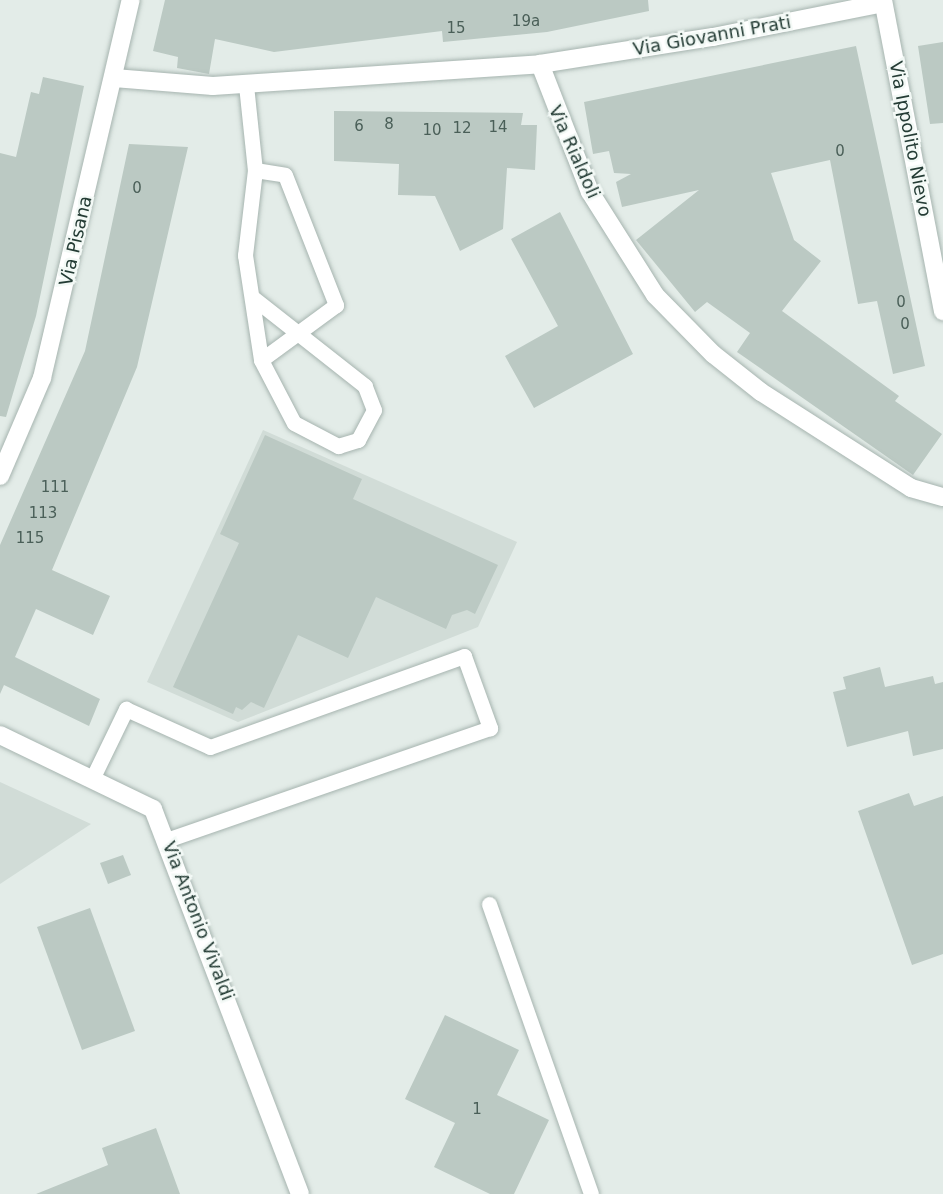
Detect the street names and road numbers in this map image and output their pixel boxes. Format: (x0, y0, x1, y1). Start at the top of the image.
street label: Via Giovanni Prati (631, 11, 793, 61)
street label: Via Ippolito Nievo (884, 59, 936, 219)
street label: Via Rialdoli (544, 102, 604, 202)
street label: Via Pisana (55, 194, 97, 288)
street label: Via Antonio Vivaldi (158, 838, 238, 1004)

